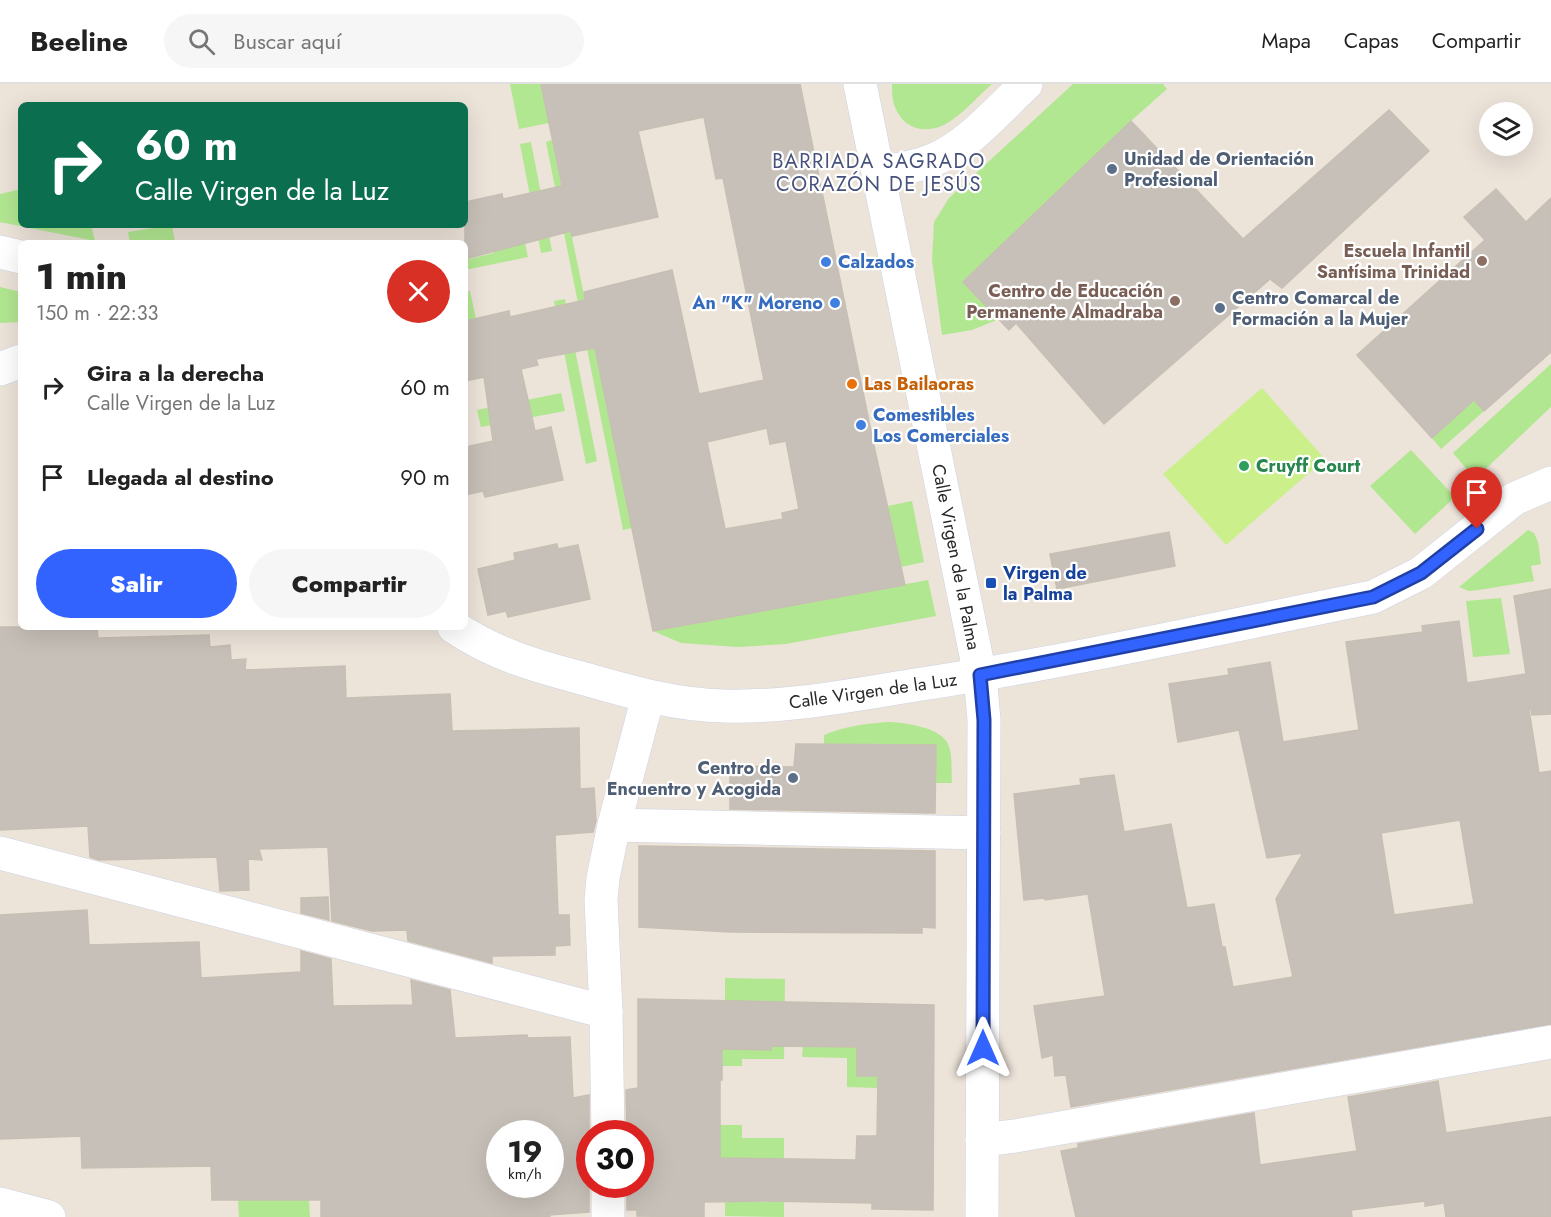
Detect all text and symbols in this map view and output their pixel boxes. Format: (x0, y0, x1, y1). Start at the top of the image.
search box (164, 14, 584, 68)
text: Beeline (30, 21, 128, 62)
icon: search (185, 25, 218, 58)
text: Buscar aquí (233, 25, 341, 57)
text: Mapa (1262, 26, 1311, 56)
text: Capas (1344, 26, 1399, 56)
text: Compartir (1432, 26, 1521, 56)
map controls (1479, 102, 1533, 156)
button: layers (1479, 102, 1533, 156)
text: 60 m (135, 115, 238, 176)
icon: right (36, 126, 114, 204)
place label: Unidad de Orientación Profesional (1124, 146, 1314, 193)
district label: BARRIADA SAGRADO CORAZÓN DE JESÚS (772, 147, 986, 199)
marker: Unidad de Orientación Profesional (1105, 162, 1119, 176)
text: Calle Virgen de la Luz (135, 171, 389, 210)
place label: Escuela Infantil Santísima Trinidad (1317, 238, 1470, 285)
place label: Calzados (838, 249, 914, 275)
text: 1 min (36, 250, 127, 302)
marker: Escuela Infantil Santísima Trinidad (1475, 254, 1489, 268)
marker: Calzados (819, 255, 833, 269)
button: close (387, 260, 450, 323)
place label: Centro de Educación Permanente Almadraba (966, 278, 1163, 325)
place label: Centro Comarcal de Formación a la Mujer (1232, 285, 1409, 332)
place label: An "K" Moreno (691, 290, 823, 316)
marker: Centro de Educación Permanente Almadraba (1168, 294, 1182, 308)
marker: An "K" Moreno (828, 296, 842, 310)
text: 150 m · 22:33 (36, 299, 158, 328)
marker: Centro Comarcal de Formación a la Mujer (1213, 301, 1227, 315)
text: Gira a la derecha (87, 357, 264, 389)
icon: right (36, 371, 69, 404)
text: 60 m (400, 371, 450, 403)
place label: Las Bailaoras (864, 371, 974, 397)
marker: Las Bailaoras (845, 377, 859, 391)
text: Calle Virgen de la Luz (87, 389, 275, 418)
place label: Comestibles Los Comerciales (873, 402, 1009, 449)
marker: Comestibles Los Comerciales (854, 418, 868, 432)
place label: Cruyff Court (1256, 453, 1361, 479)
marker: Cruyff Court (1237, 459, 1251, 473)
icon: arrive (36, 461, 69, 494)
text: Llegada al destino (87, 461, 274, 493)
text: 90 m (400, 461, 450, 493)
street label: Calle Virgen de la Palma (925, 462, 987, 652)
pin (1451, 467, 1502, 529)
icon: arrive (1460, 476, 1493, 509)
button: Salir (36, 549, 237, 618)
button: Compartir (249, 549, 450, 618)
place label: Virgen de la Palma (1002, 560, 1087, 607)
marker: Virgen de la Palma (984, 576, 998, 590)
street label: Calle Virgen de la Luz (787, 666, 959, 716)
place label: Centro de Encuentro y Acogida (607, 755, 781, 802)
marker: Centro de Encuentro y Acogida (786, 771, 800, 785)
position arrow (951, 1016, 1015, 1080)
speed limit sign: 30 (576, 1120, 654, 1198)
text: 19 (507, 1130, 543, 1173)
text: km/h (508, 1163, 542, 1185)

